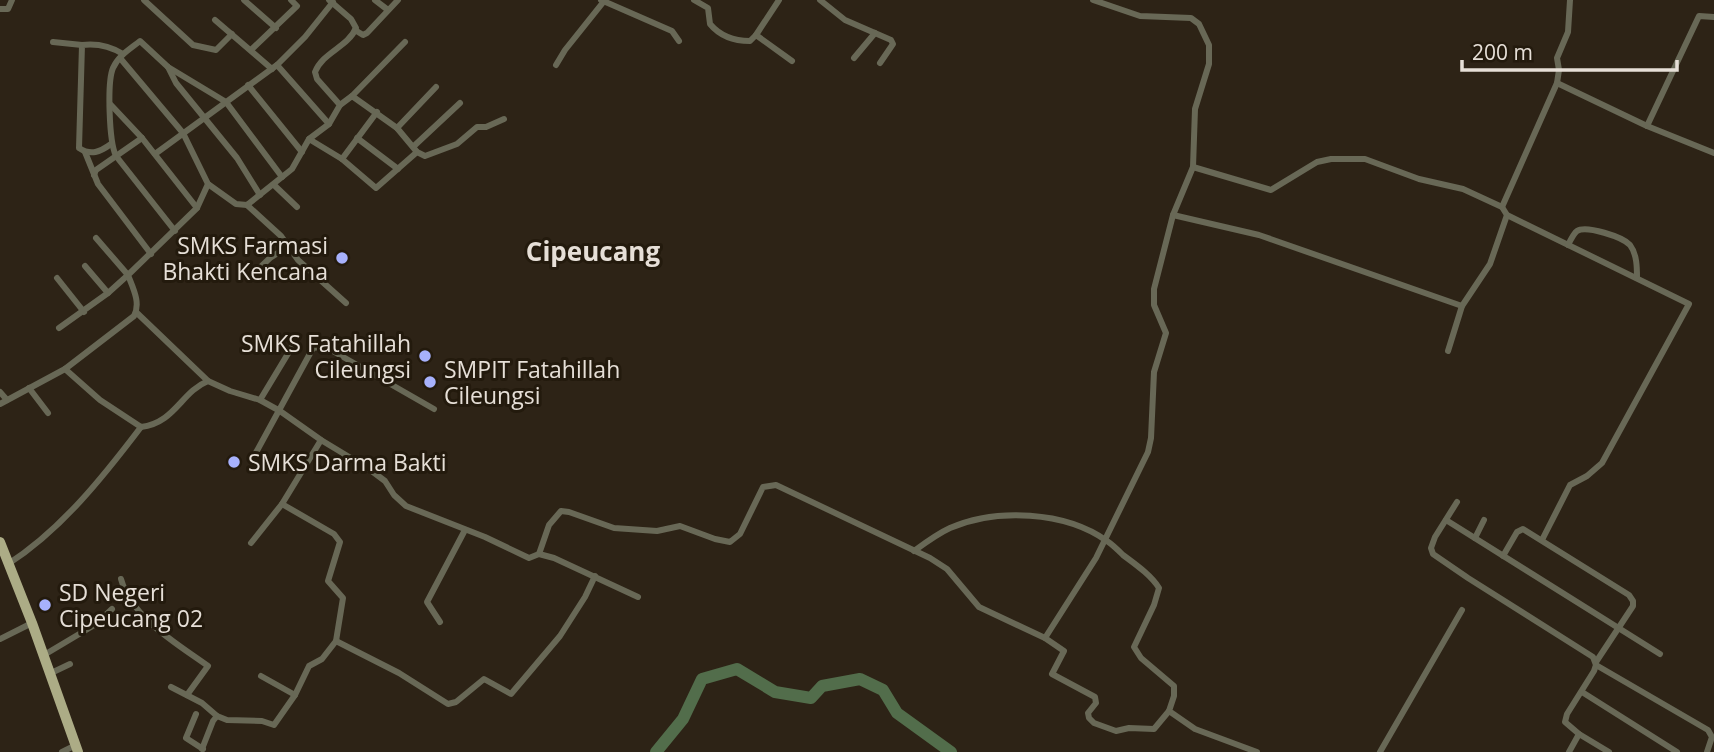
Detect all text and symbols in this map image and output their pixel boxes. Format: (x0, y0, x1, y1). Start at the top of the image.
scale bar (1462, 28, 1677, 72)
text: 200 m (1472, 38, 1533, 66)
place label: SMKS Farmasi Bhakti Kencana (162, 229, 328, 287)
district label: Cipeucang (526, 233, 660, 269)
marker: SMKS Farmasi Bhakti Kencana (334, 250, 350, 266)
place label: SMKS Fatahillah Cileungsi (241, 327, 411, 385)
marker: SMKS Fatahillah Cileungsi (417, 348, 433, 364)
place label: SMPIT Fatahillah Cileungsi (444, 353, 620, 411)
marker: SMPIT Fatahillah Cileungsi (422, 374, 438, 390)
place label: SMKS Darma Bakti (248, 446, 447, 478)
marker: SMKS Darma Bakti (226, 454, 242, 470)
place label: SD Negeri Cipeucang 02 (59, 576, 203, 634)
marker: SD Negeri Cipeucang 02 (37, 597, 53, 613)

